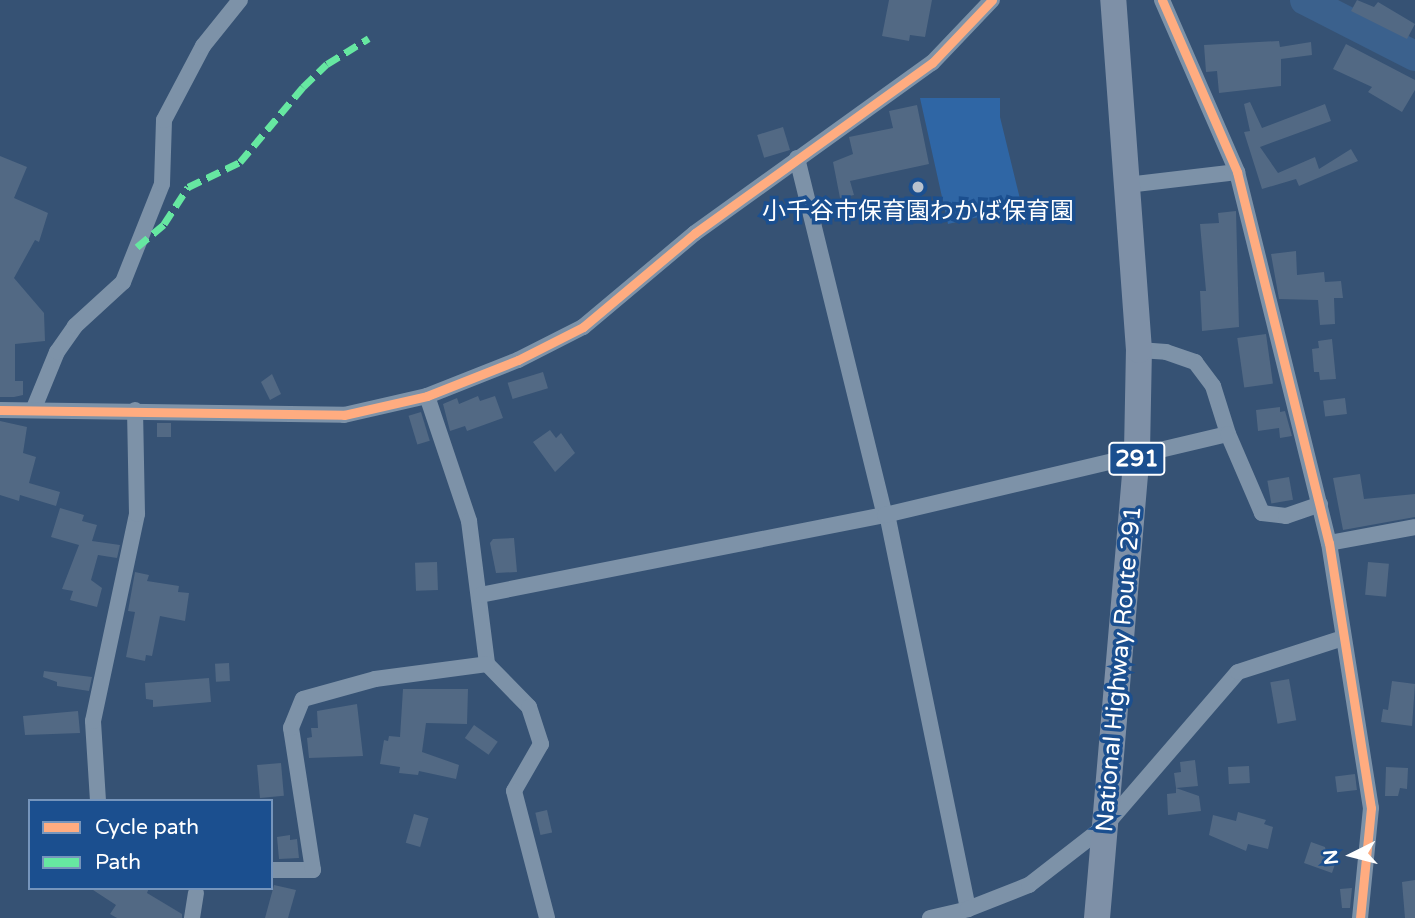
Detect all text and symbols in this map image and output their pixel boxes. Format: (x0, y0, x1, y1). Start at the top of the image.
marker: 小千谷市保育園わかば保育園 (910, 179, 926, 195)
place label: 小千谷市保育園わかば保育園 (762, 198, 1074, 226)
road number: 291 (1107, 440, 1167, 478)
street label: National Highway Route 291 (1090, 505, 1148, 833)
legend (28, 799, 273, 890)
text: Cycle path (95, 815, 199, 840)
north arrow (1317, 820, 1387, 890)
text: N (1319, 848, 1343, 866)
text: Path (95, 850, 141, 875)

